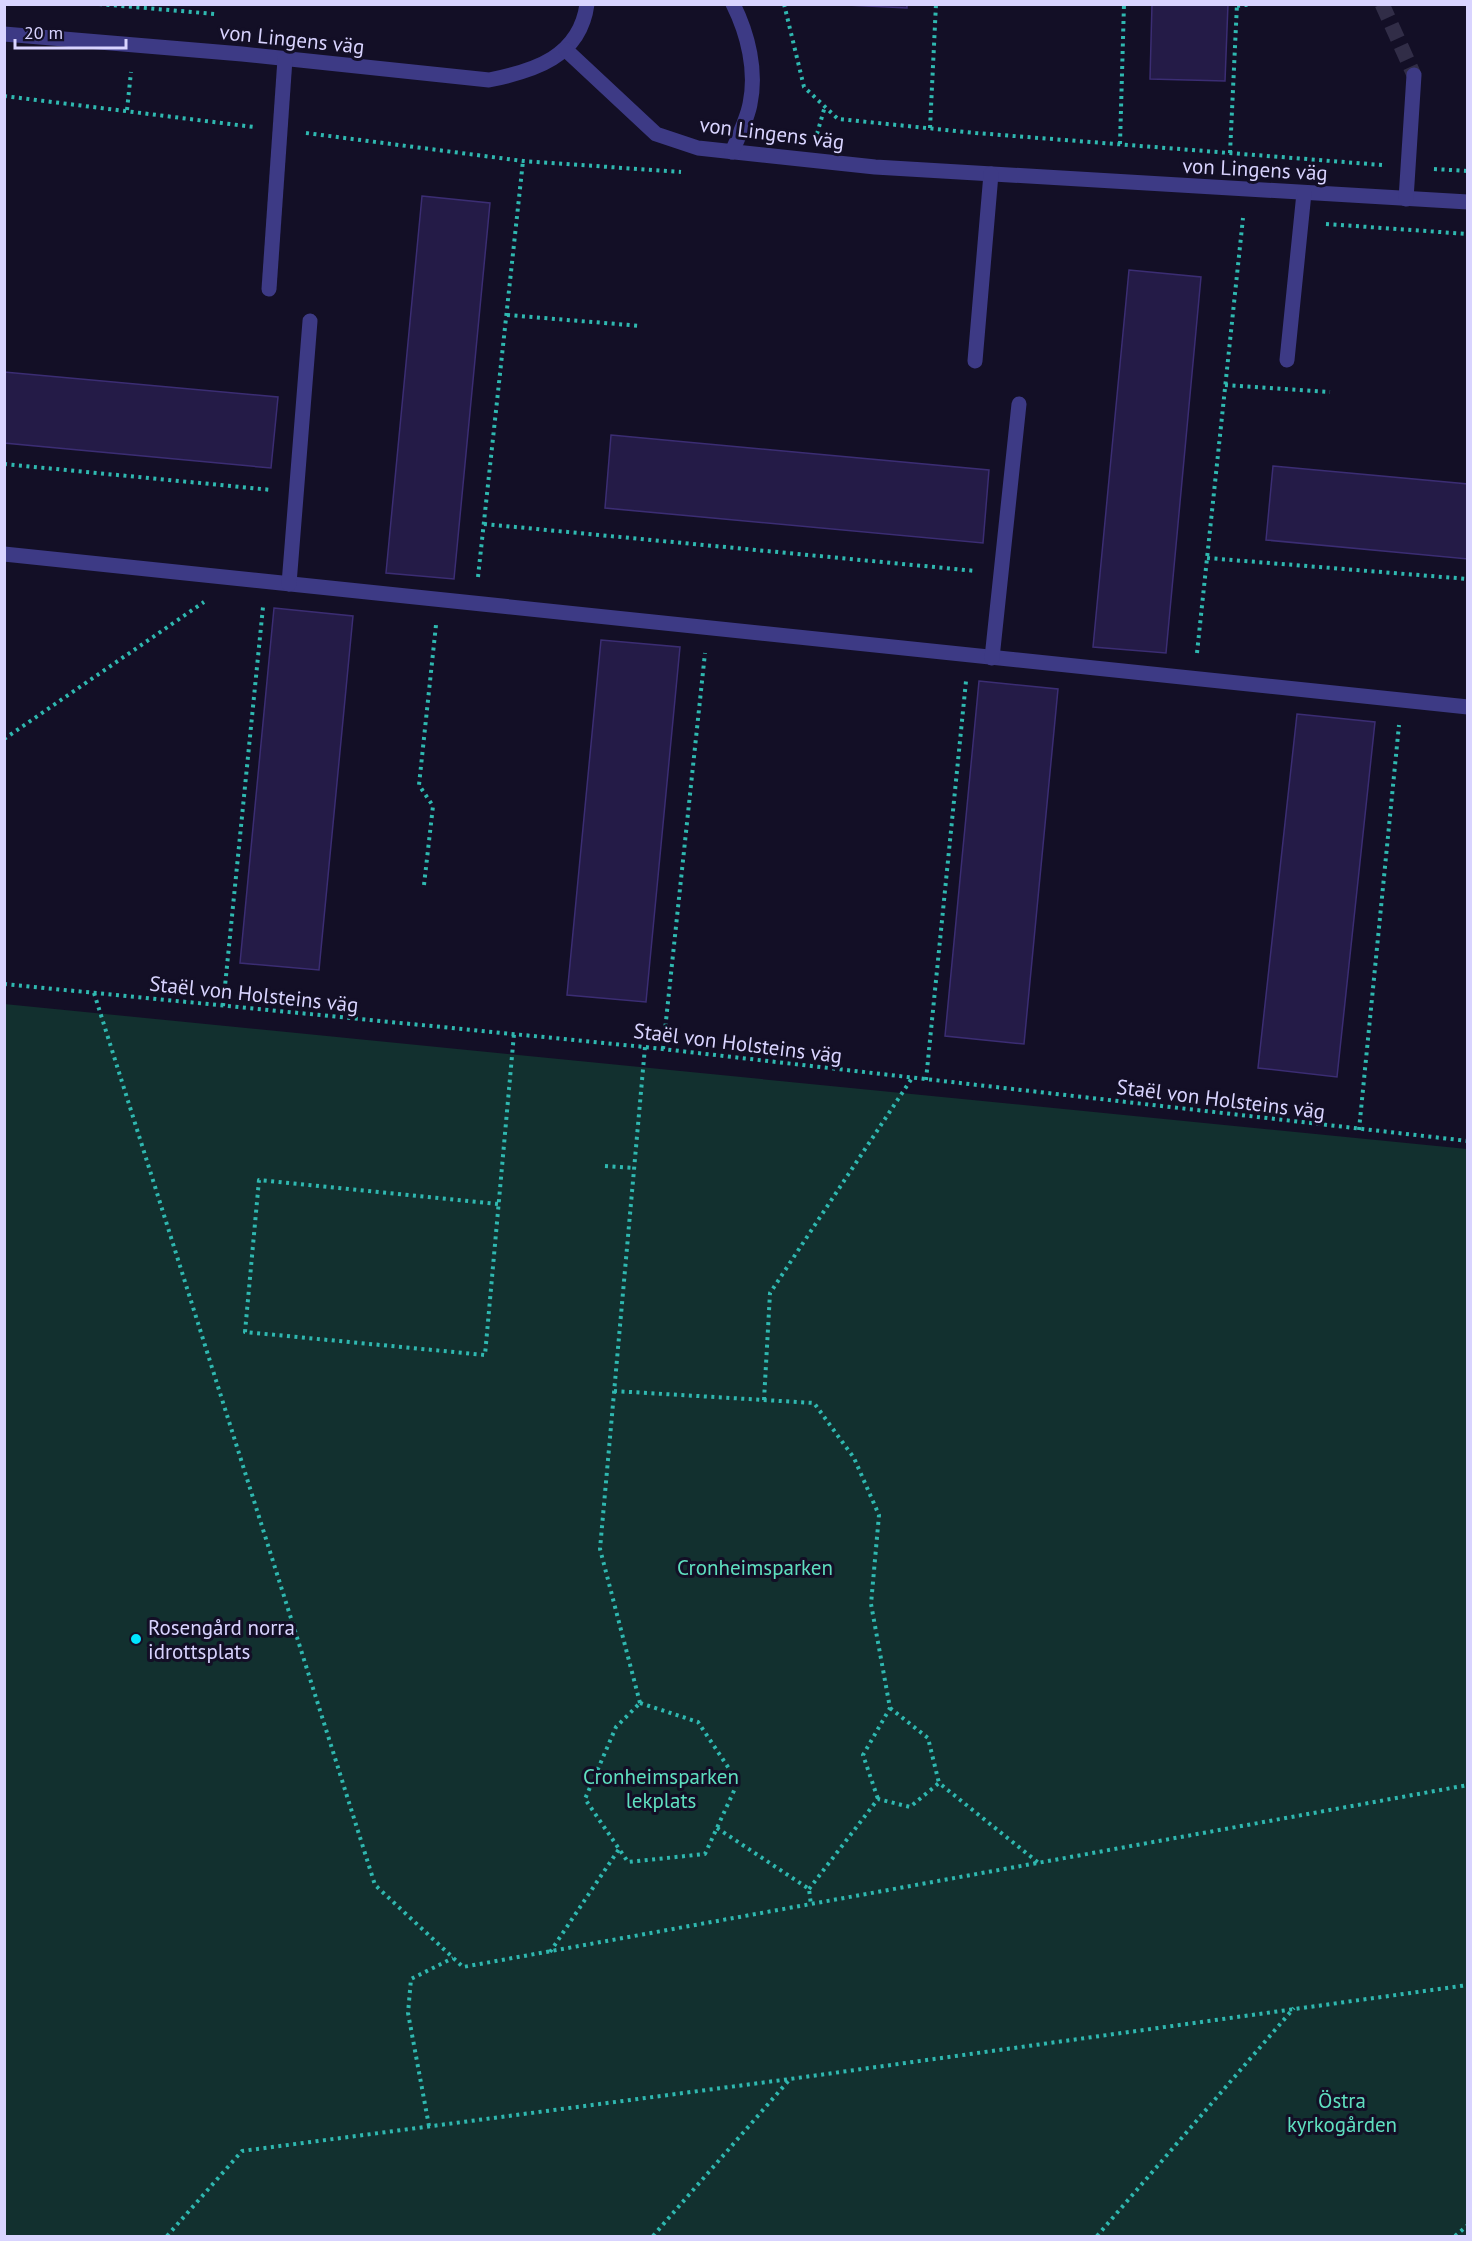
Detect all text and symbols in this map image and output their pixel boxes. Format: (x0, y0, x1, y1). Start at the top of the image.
scale bar (15, 12, 126, 50)
street label: von Lingens väg (218, 18, 366, 60)
text: 20 m (24, 21, 63, 44)
street label: von Lingens väg (698, 111, 846, 155)
street label: von Lingens väg (1182, 152, 1328, 186)
street label: Staël von Holsteins väg (148, 970, 360, 1018)
street label: Staël von Holsteins väg (632, 1017, 844, 1069)
street label: Staël von Holsteins väg (1115, 1073, 1327, 1125)
park label: Cronheimsparken (677, 1554, 833, 1581)
place label: Rosengård norra idrottsplats (148, 1614, 295, 1665)
marker: Rosengård norra idrottsplats (129, 1632, 143, 1646)
park label: Cronheimsparken lekplats (583, 1763, 739, 1814)
park label: Östra kyrkogården (1287, 2087, 1397, 2138)

